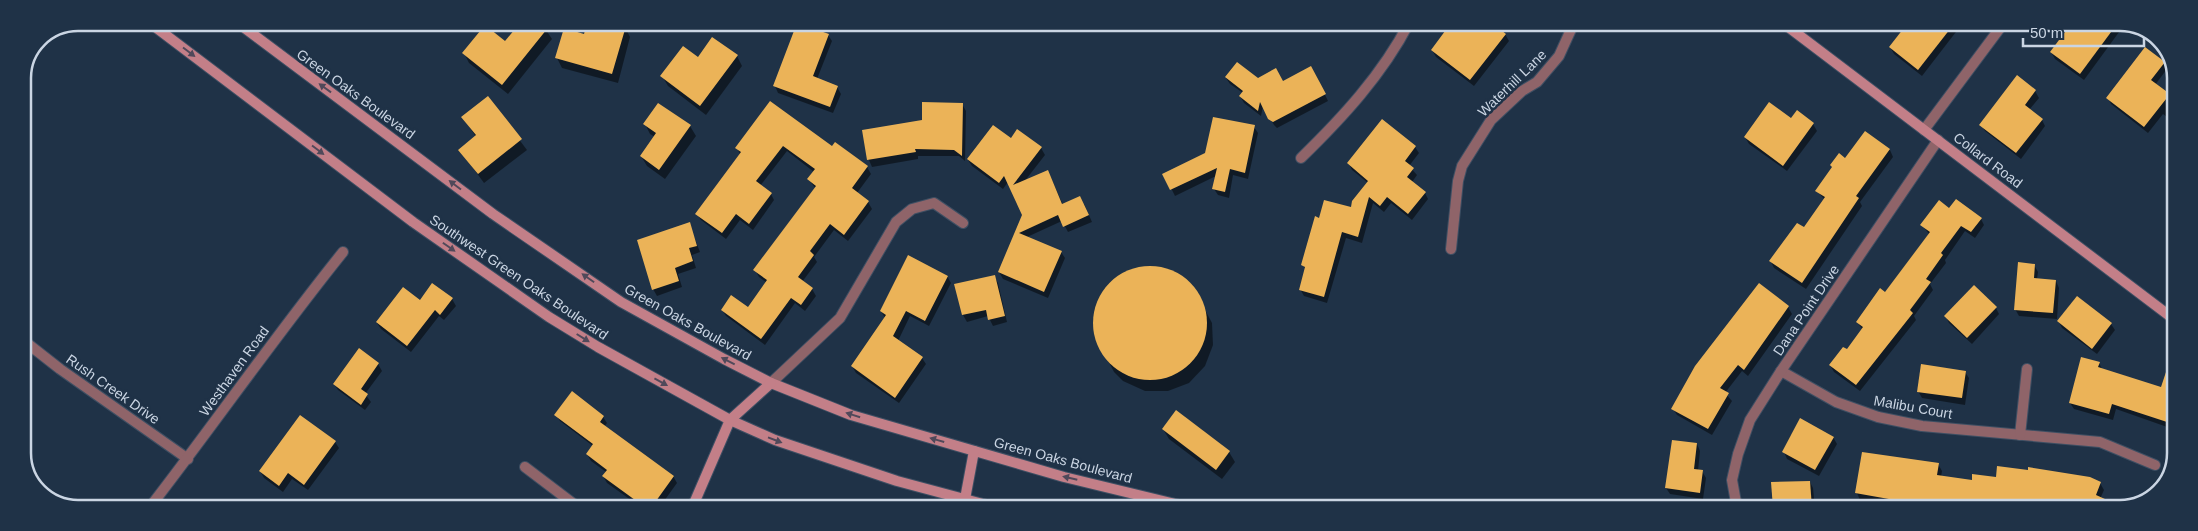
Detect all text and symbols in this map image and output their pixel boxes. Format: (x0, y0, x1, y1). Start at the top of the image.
scale bar (2023, 15, 2144, 47)
text: 50 m (2030, 24, 2063, 41)
street label: Green Oaks Boulevard (294, 46, 418, 142)
street label: Waterhill Lane (1474, 46, 1550, 120)
one-way arrow (182, 47, 196, 57)
one-way arrow (319, 82, 332, 93)
street label: Collard Road (1951, 129, 2025, 191)
one-way arrow (311, 145, 325, 155)
one-way arrow (449, 179, 462, 190)
street label: Southwest Green Oaks Boulevard (427, 211, 611, 343)
one-way arrow (442, 242, 456, 252)
street label: Dana Point Drive (1770, 261, 1842, 358)
one-way arrow (581, 274, 595, 283)
street label: Green Oaks Boulevard (622, 280, 754, 364)
street label: Westhaven Road (196, 323, 272, 419)
one-way arrow (577, 333, 590, 343)
street label: Rush Creek Drive (63, 351, 163, 427)
one-way arrow (720, 357, 735, 365)
one-way arrow (654, 377, 667, 386)
street label: Malibu Court (1873, 392, 1954, 422)
one-way arrow (846, 411, 861, 418)
street label: Green Oaks Boulevard (992, 434, 1134, 486)
one-way arrow (929, 435, 944, 443)
one-way arrow (768, 436, 783, 444)
one-way arrow (1063, 474, 1078, 482)

